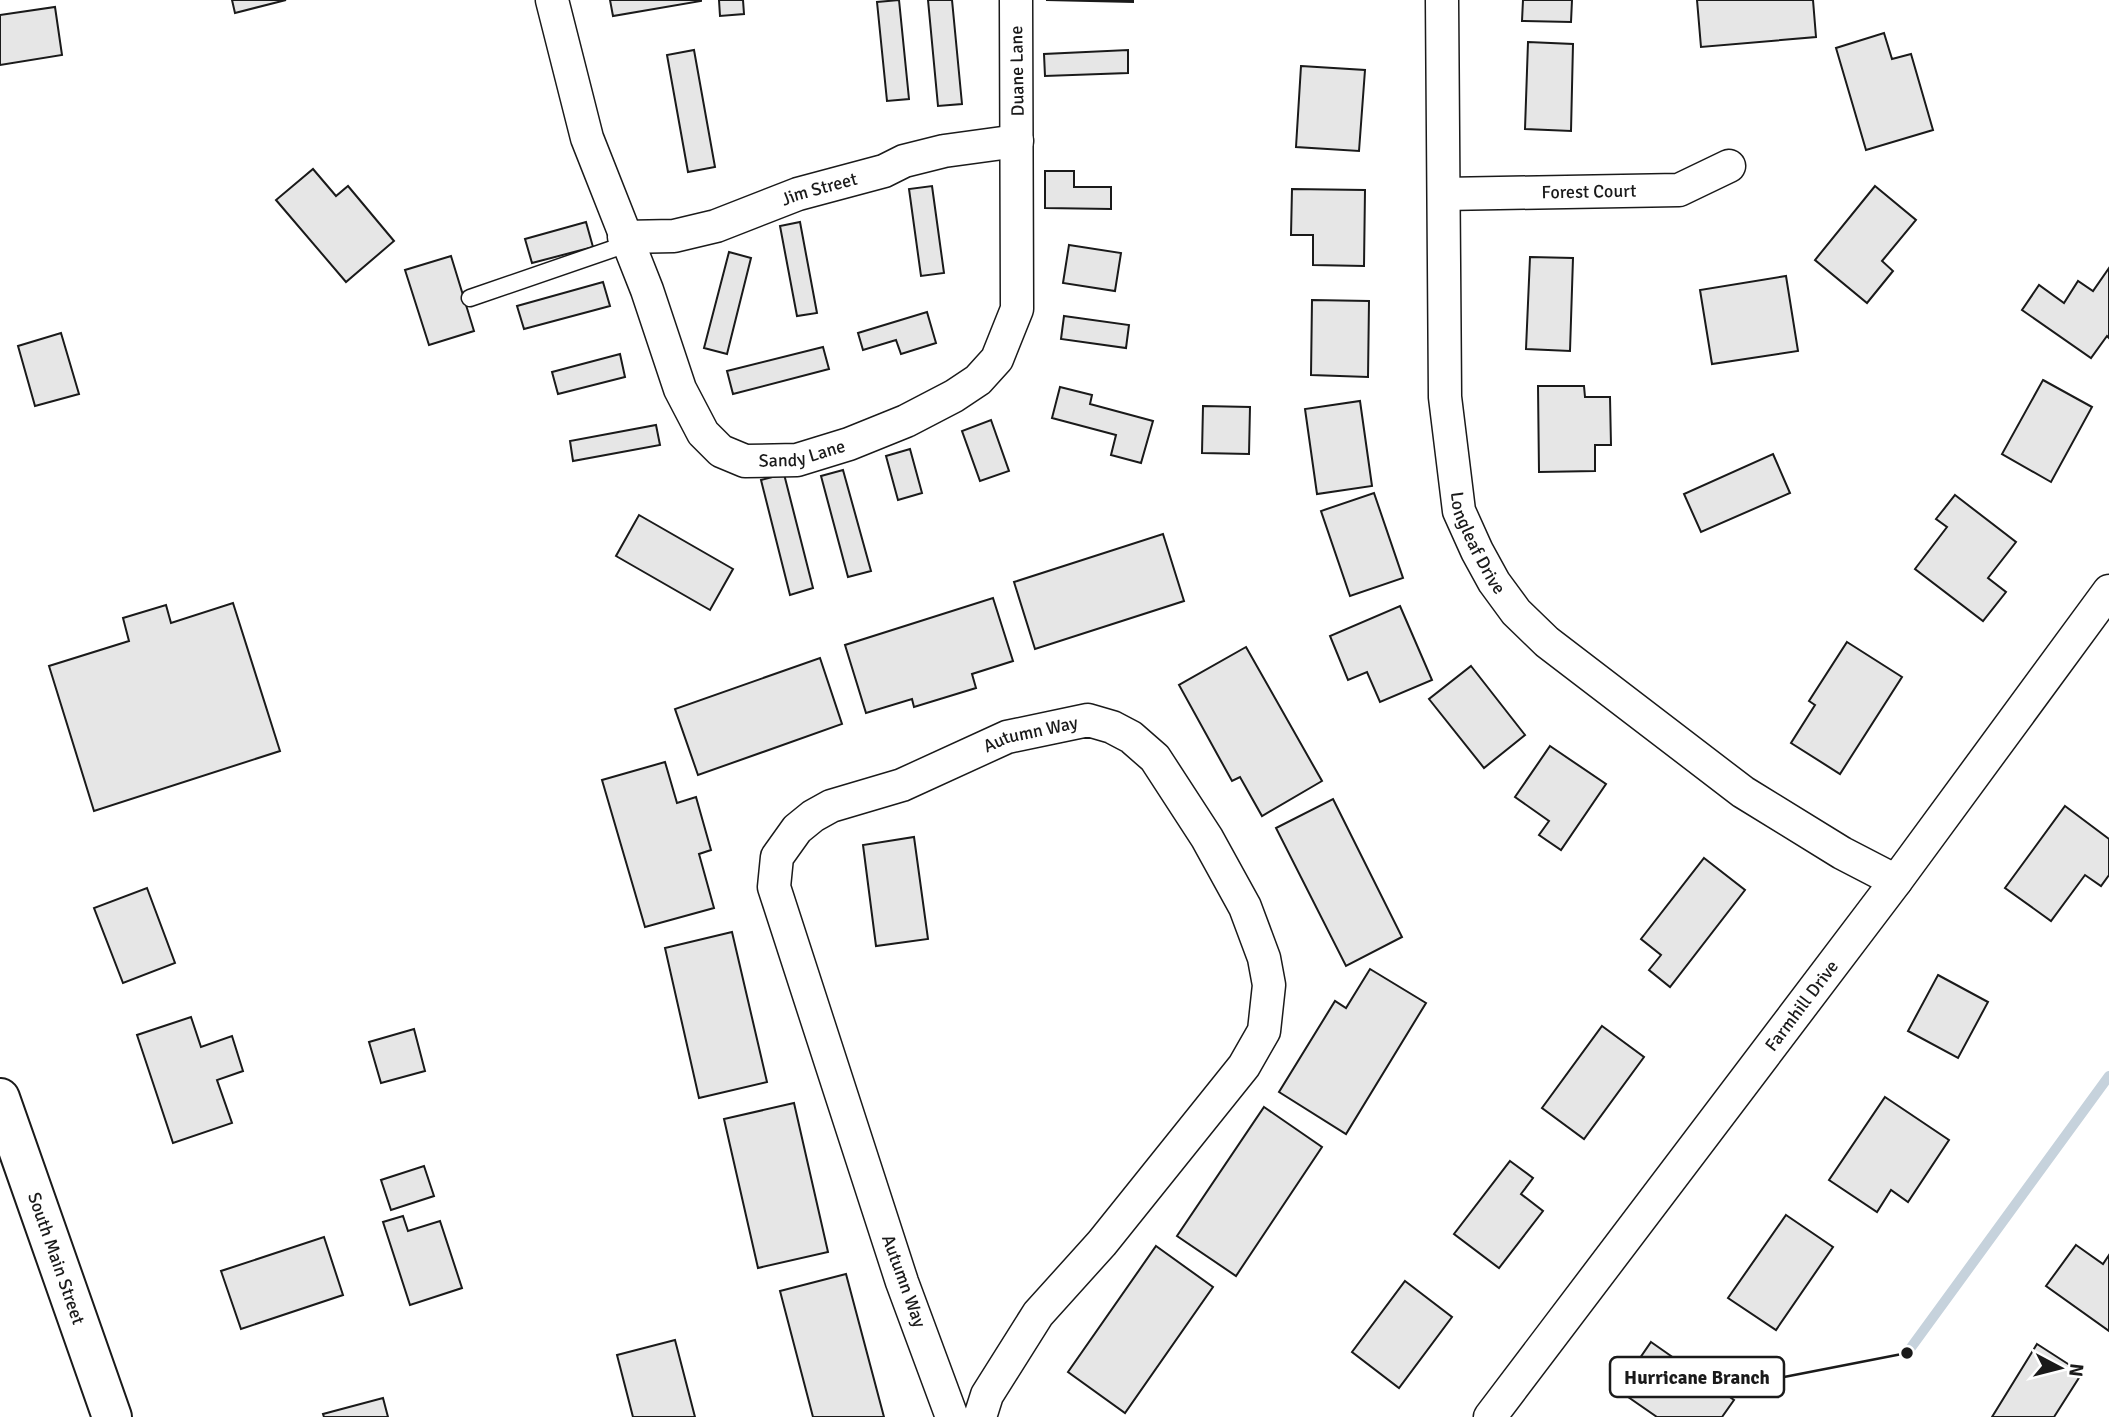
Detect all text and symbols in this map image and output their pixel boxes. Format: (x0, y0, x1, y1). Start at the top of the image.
street label: Duane Lane (1005, 26, 1029, 116)
street label: Jim Street (778, 168, 860, 211)
street label: Forest Court (1541, 180, 1637, 203)
street label: Sandy Lane (758, 435, 848, 472)
street label: Longleaf Drive (1446, 490, 1510, 599)
street label: Autumn Way (980, 711, 1080, 757)
street label: Farmhill Drive (1760, 956, 1843, 1055)
street label: South Main Street (23, 1189, 90, 1327)
street label: Autumn Way (877, 1232, 931, 1331)
north arrow (2025, 1333, 2095, 1403)
callout: Hurricane Branch (1610, 1357, 1784, 1397)
text: N (2063, 1362, 2089, 1378)
text: Hurricane Branch (1624, 1366, 1770, 1390)

